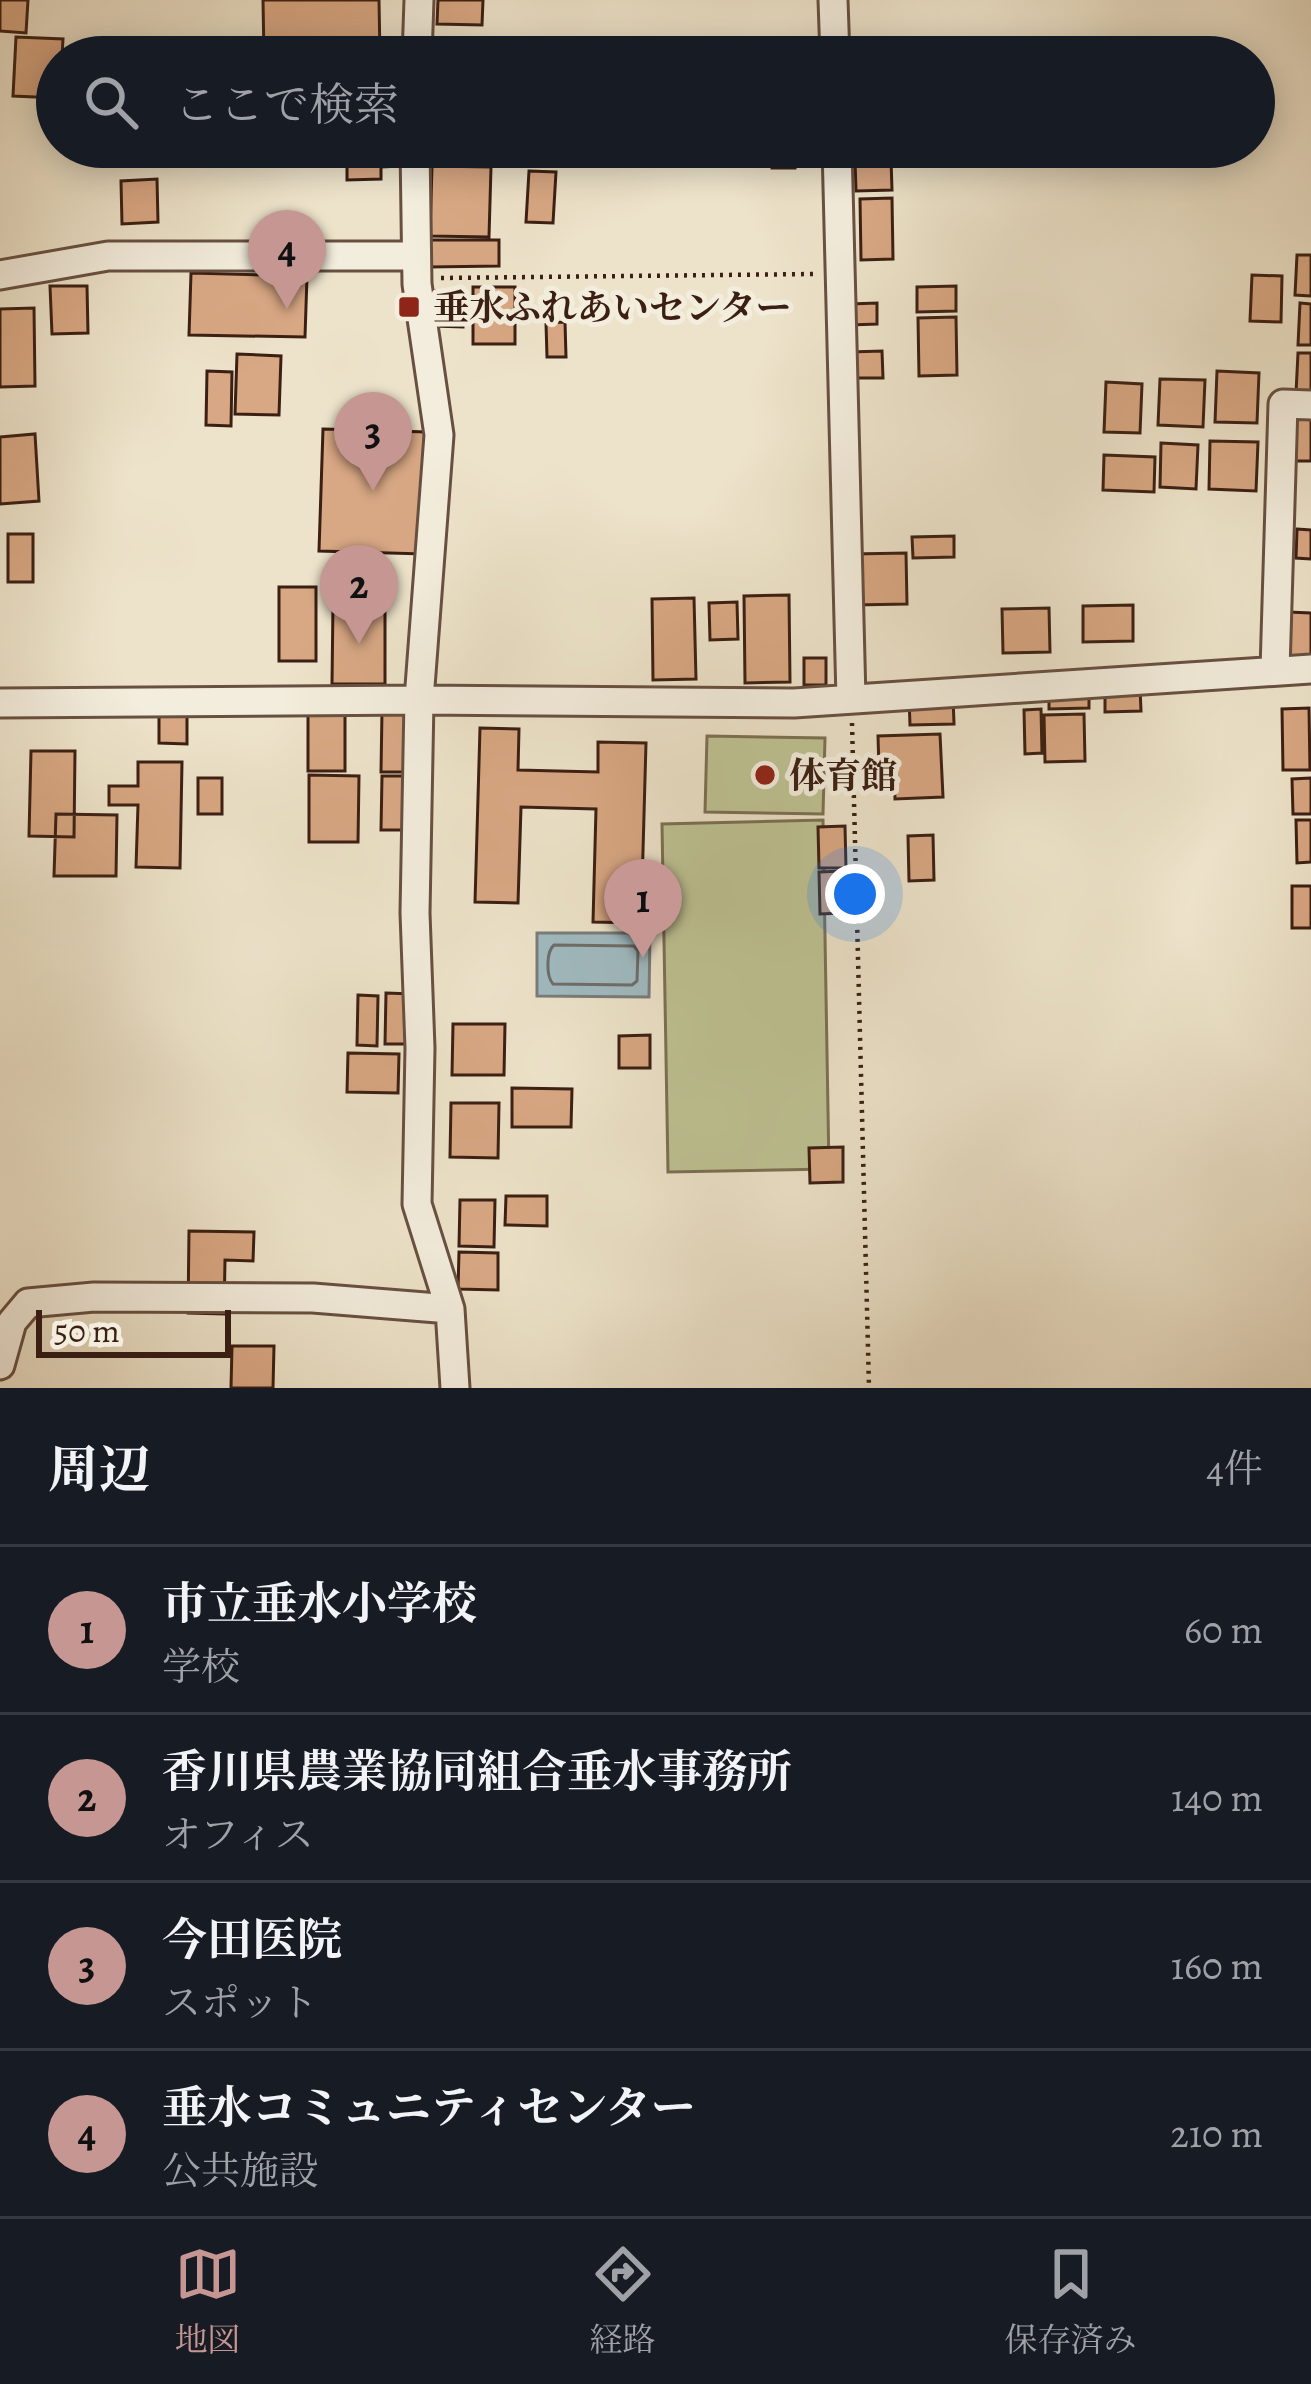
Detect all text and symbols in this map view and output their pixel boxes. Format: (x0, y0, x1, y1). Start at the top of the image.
search box (36, 36, 1275, 168)
icon: search (78, 69, 144, 135)
text: ここで検索 (174, 74, 399, 136)
pin: 4 (248, 210, 326, 309)
place label: 垂水ふれあいセンター (433, 283, 792, 332)
marker: 垂水ふれあいセンター (396, 294, 422, 320)
pin: 3 (334, 392, 412, 491)
pin: 2 (320, 545, 398, 644)
place label: 体育館 (789, 751, 897, 800)
marker: 体育館 (752, 762, 778, 788)
pin: 1 (604, 859, 682, 958)
your location (825, 864, 885, 924)
scale bar (36, 1304, 231, 1357)
text: 50 m (54, 1308, 120, 1353)
text: 周辺 (48, 1435, 150, 1505)
text: 4件 (1206, 1442, 1263, 1495)
text: 市立垂水小学校 (162, 1573, 477, 1635)
text: 1 (80, 1603, 94, 1656)
text: 60 m (1184, 1603, 1263, 1656)
text: 学校 (162, 1640, 240, 1693)
text: 香川県農業協同組合垂水事務所 (162, 1741, 792, 1803)
text: 2 (78, 1771, 96, 1824)
text: 140 m (1171, 1771, 1263, 1824)
text: オフィス (162, 1808, 314, 1861)
text: 今田医院 (162, 1909, 342, 1971)
text: 3 (79, 1939, 95, 1992)
text: 160 m (1171, 1939, 1263, 1992)
text: スポット (162, 1976, 318, 2029)
text: 垂水コミュニティセンター (162, 2077, 696, 2139)
text: 4 (78, 2107, 96, 2160)
text: 210 m (1170, 2107, 1263, 2160)
text: 公共施設 (162, 2144, 318, 2197)
tab: 地図 (175, 2241, 241, 2362)
tab: 経路 (590, 2241, 656, 2362)
tab: 保存済み (1005, 2241, 1137, 2362)

